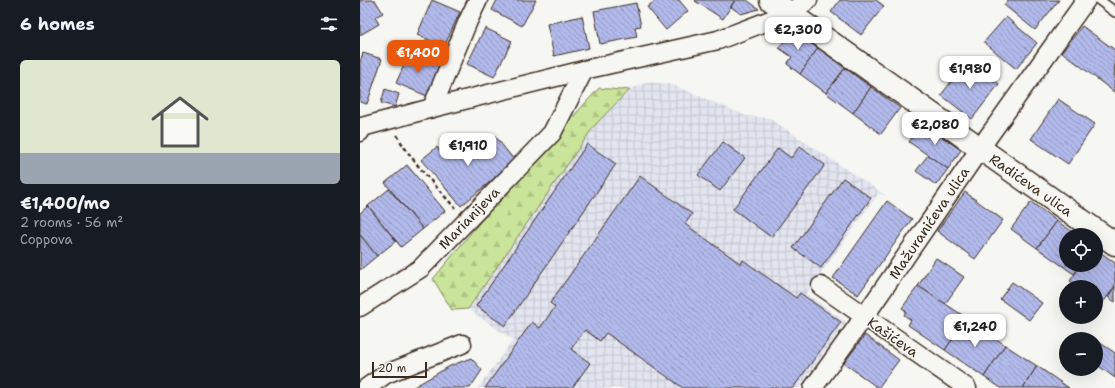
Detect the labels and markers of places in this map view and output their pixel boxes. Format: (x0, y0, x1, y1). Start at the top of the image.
pin: €2,300 (765, 17, 831, 51)
pin: €1,400 (385, 40, 451, 74)
pin: €1,980 (937, 56, 1003, 90)
pin: €2,080 (902, 112, 968, 146)
pin: €1,910 (435, 133, 501, 167)
pin: €1,240 (942, 314, 1008, 348)

